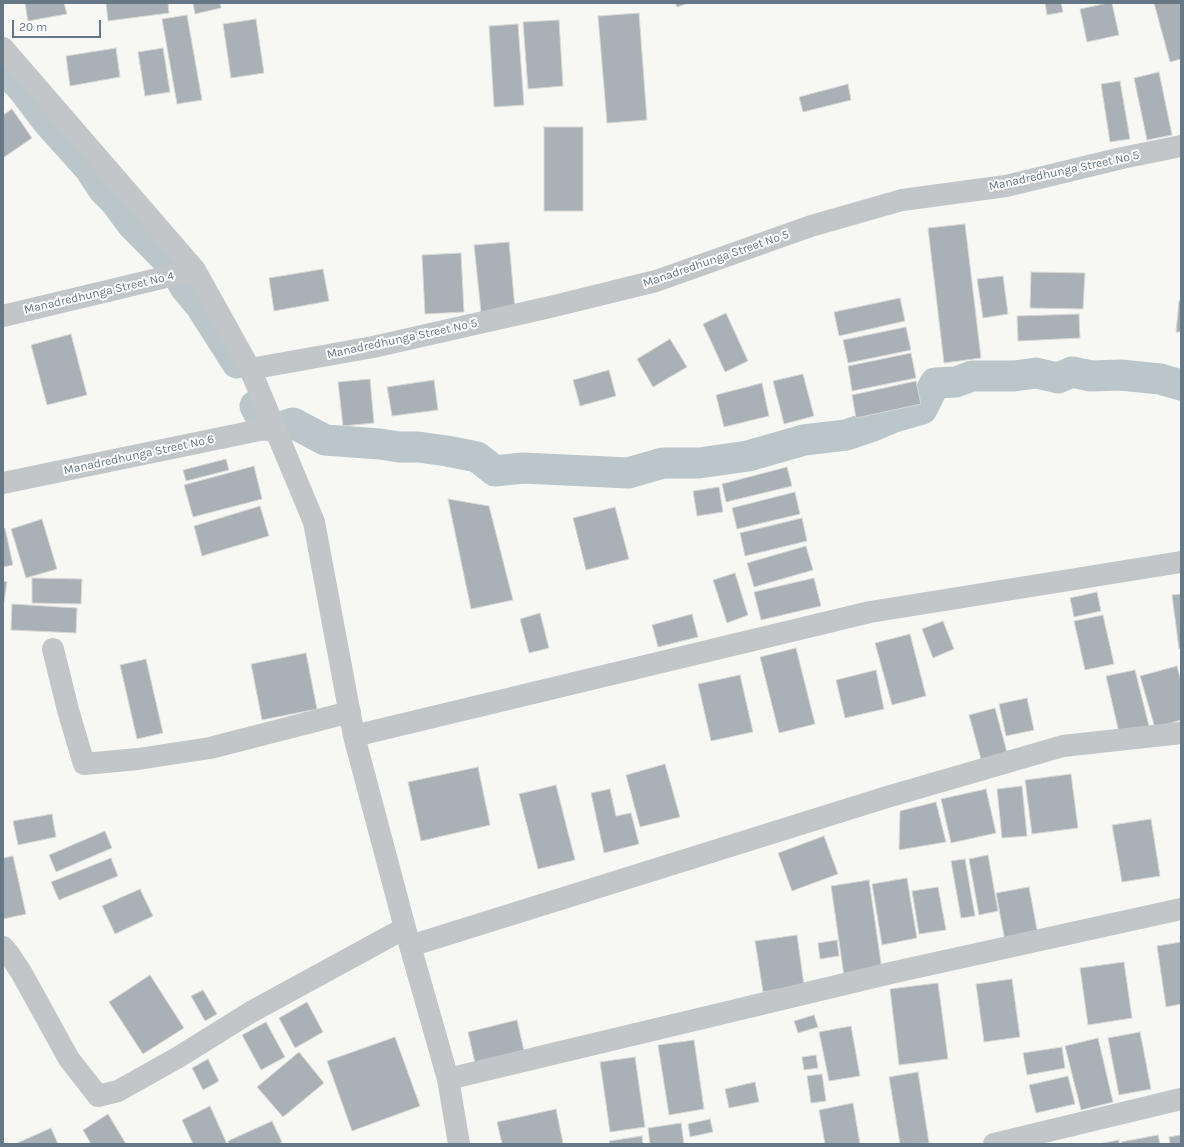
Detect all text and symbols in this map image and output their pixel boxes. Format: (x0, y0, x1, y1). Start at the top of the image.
scale bar (14, 12, 103, 38)
text: 20 m (19, 20, 47, 34)
street label: Manadredhunga Street No 5 (987, 148, 1141, 194)
street label: Manadredhunga Street No 5 (641, 227, 791, 291)
street label: Manadredhunga Street No 4 (23, 269, 175, 317)
street label: Manadredhunga Street No 5 (325, 316, 479, 362)
street label: Manadredhunga Street No 6 (62, 432, 216, 478)

